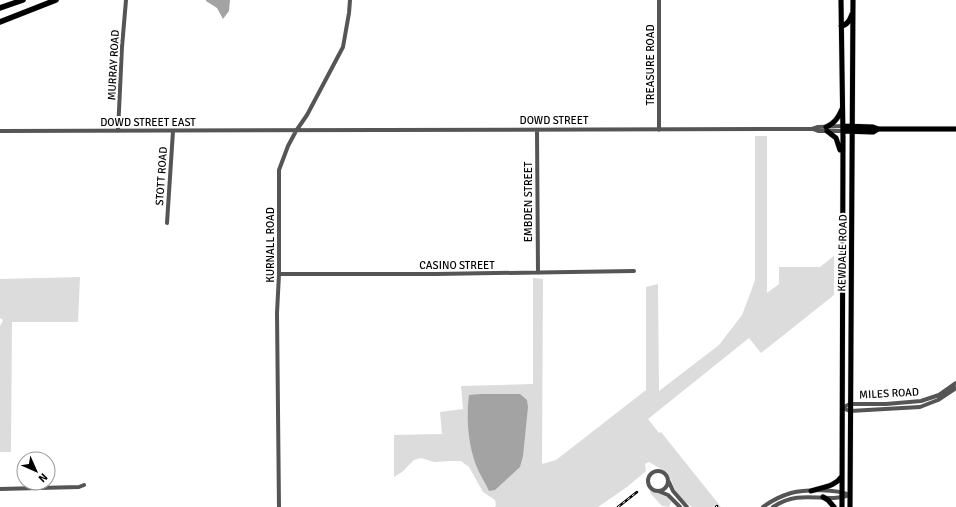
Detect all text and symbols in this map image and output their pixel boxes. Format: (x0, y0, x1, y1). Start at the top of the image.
street label: TREASURE ROAD (644, 24, 657, 106)
street label: MURRAY ROAD (105, 29, 122, 101)
street label: DOWD STREET (520, 114, 589, 127)
street label: DOWD STREET EAST (100, 116, 196, 129)
street label: STOTT ROAD (153, 146, 170, 206)
street label: EMBDEN STREET (522, 161, 535, 242)
street label: KURNALL ROAD (264, 207, 277, 283)
street label: KEWDALE ROAD (835, 214, 850, 292)
street label: CASINO STREET (419, 259, 495, 272)
street label: MILES ROAD (859, 385, 919, 402)
north arrow (16, 451, 56, 491)
text: N (35, 470, 50, 485)

